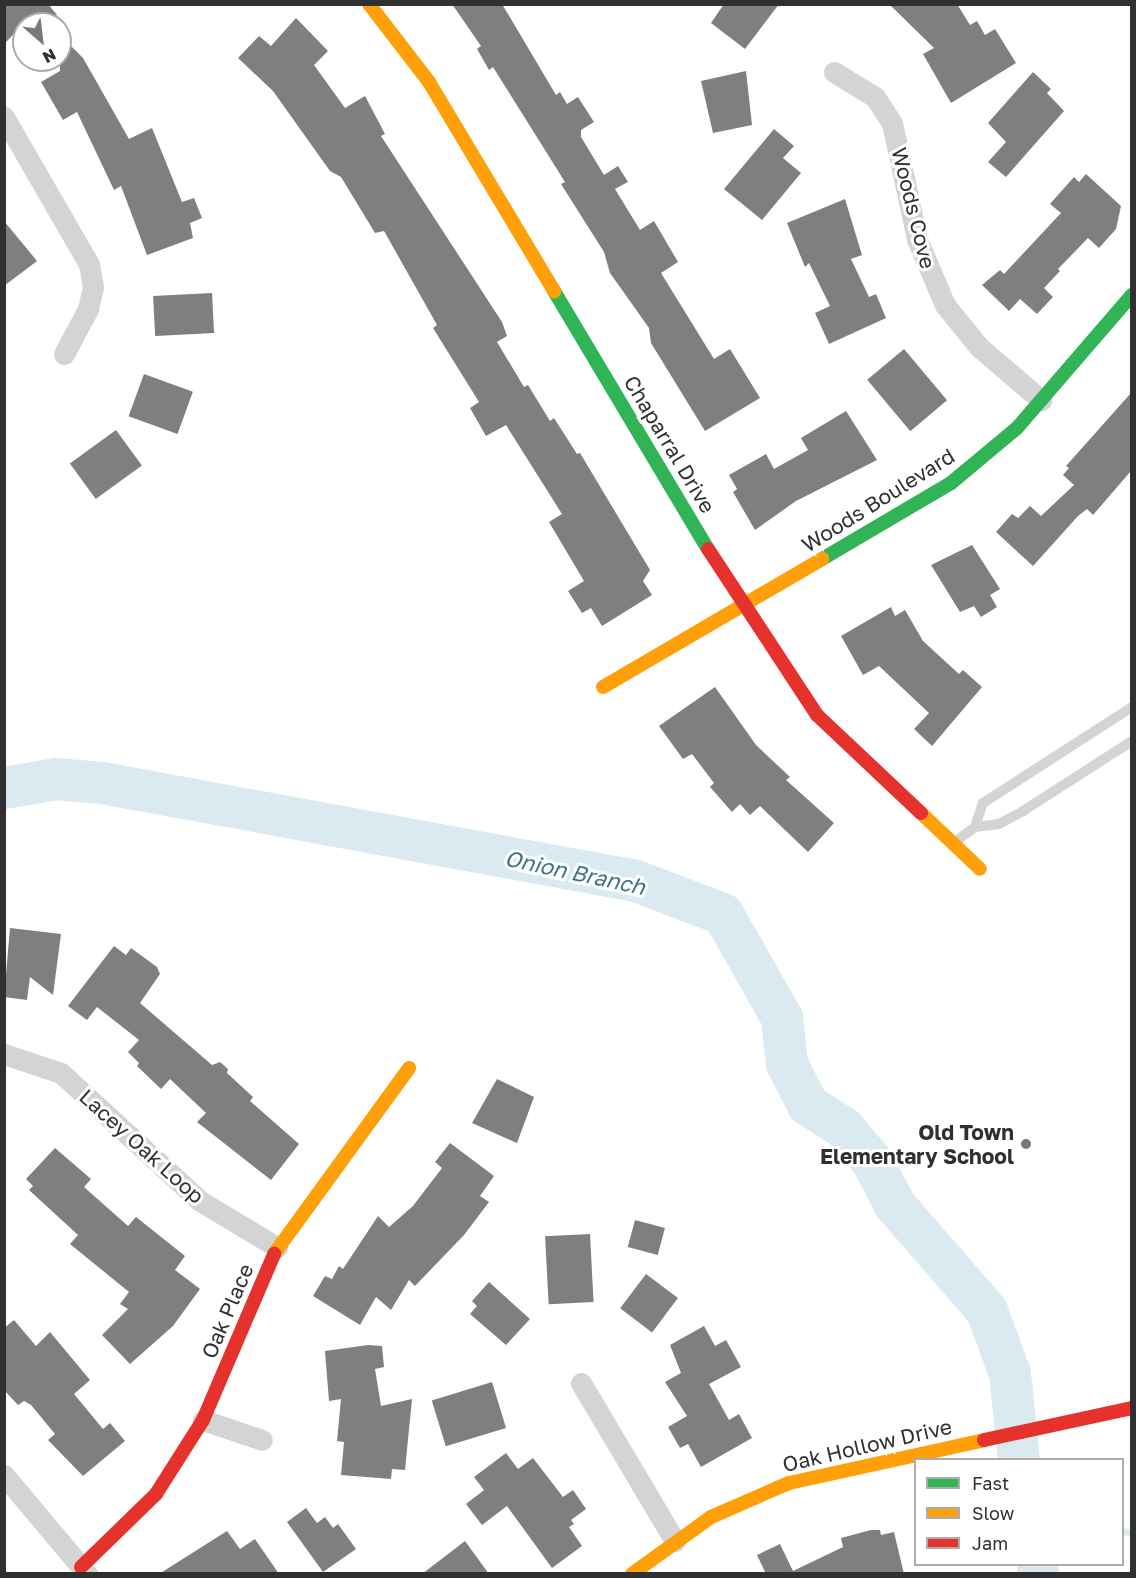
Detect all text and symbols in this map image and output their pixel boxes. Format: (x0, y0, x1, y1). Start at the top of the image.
north arrow (12, 12, 72, 72)
text: N (39, 44, 60, 68)
street label: Woods Cove (887, 145, 941, 271)
street label: Chaparral Drive (619, 371, 721, 517)
street label: Woods Boulevard (797, 443, 959, 557)
water label: Onion Branch (503, 844, 647, 900)
street label: Lacey Oak Loop (75, 1084, 209, 1208)
place label: Old Town Elementary School (820, 1119, 1014, 1169)
marker: Old Town Elementary School (1019, 1137, 1033, 1151)
street label: Oak Place (196, 1260, 258, 1362)
street label: Oak Hollow Drive (780, 1413, 954, 1477)
legend (914, 1458, 1124, 1566)
text: Fast (972, 1472, 1009, 1494)
text: Slow (972, 1502, 1014, 1524)
text: Jam (972, 1532, 1008, 1554)

